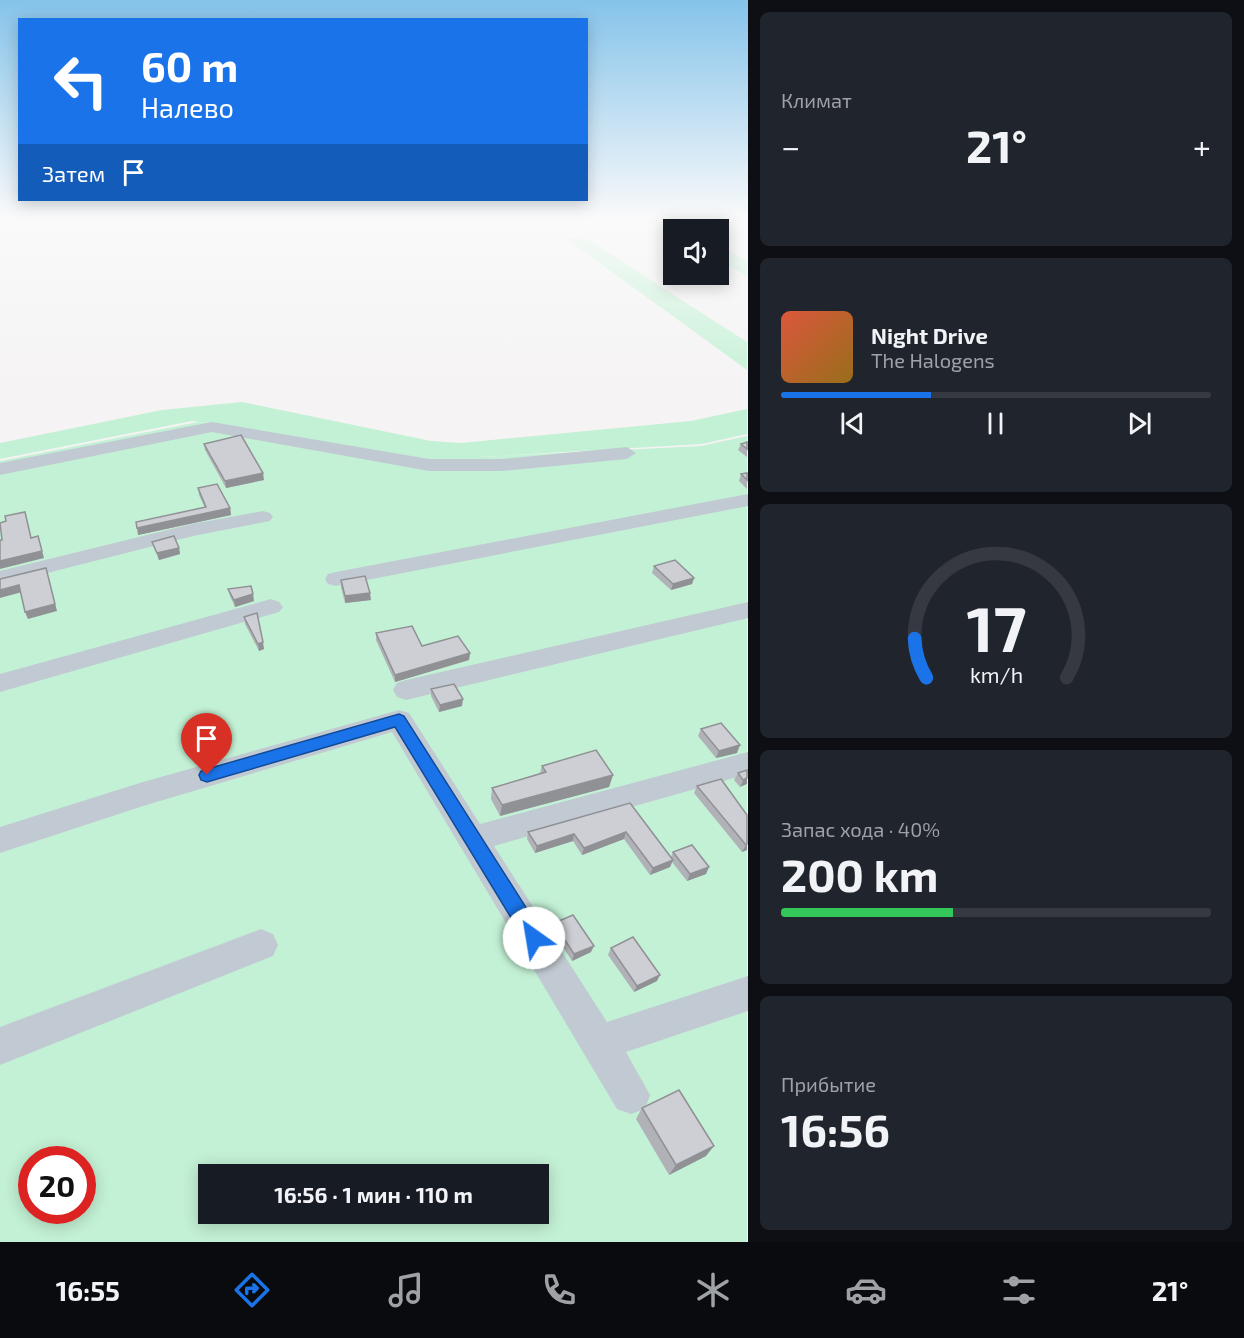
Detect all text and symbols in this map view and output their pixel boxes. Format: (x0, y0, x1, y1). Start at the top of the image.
text: 60 m (141, 40, 238, 90)
icon: left (42, 42, 120, 120)
text: Климат (781, 88, 852, 112)
text: Налево (141, 91, 234, 123)
text: 21° (966, 118, 1027, 172)
text: − (781, 126, 800, 166)
text: + (1193, 126, 1211, 166)
icon: arrive (117, 156, 150, 189)
text: Затем (42, 160, 105, 186)
map controls (663, 219, 729, 285)
button: sound (663, 219, 729, 285)
text: Night Drive (871, 322, 988, 348)
text: The Halogens (871, 348, 995, 372)
icon: previous (836, 407, 869, 440)
icon: pause (979, 407, 1012, 440)
icon: next (1123, 407, 1156, 440)
text: 17 (966, 590, 1026, 665)
text: km/h (969, 662, 1023, 687)
pin (181, 713, 232, 775)
icon: arrive (190, 722, 223, 755)
text: Запас хода · 40% (781, 817, 940, 841)
text: 200 km (781, 847, 938, 901)
position arrow (502, 906, 566, 970)
text: Прибытие (781, 1072, 876, 1096)
text: 16:56 (781, 1102, 890, 1156)
speed limit sign: 20 (18, 1146, 96, 1224)
text: 16:56 · 1 мин · 110 m (274, 1181, 473, 1207)
icon: directions (231, 1269, 273, 1311)
icon: music (385, 1269, 427, 1311)
icon: phone (538, 1269, 580, 1311)
icon: climate (692, 1269, 734, 1311)
icon: car (845, 1269, 887, 1311)
icon: filters (998, 1269, 1040, 1311)
text: 16:55 (56, 1274, 120, 1306)
text: 21° (1152, 1274, 1188, 1306)

